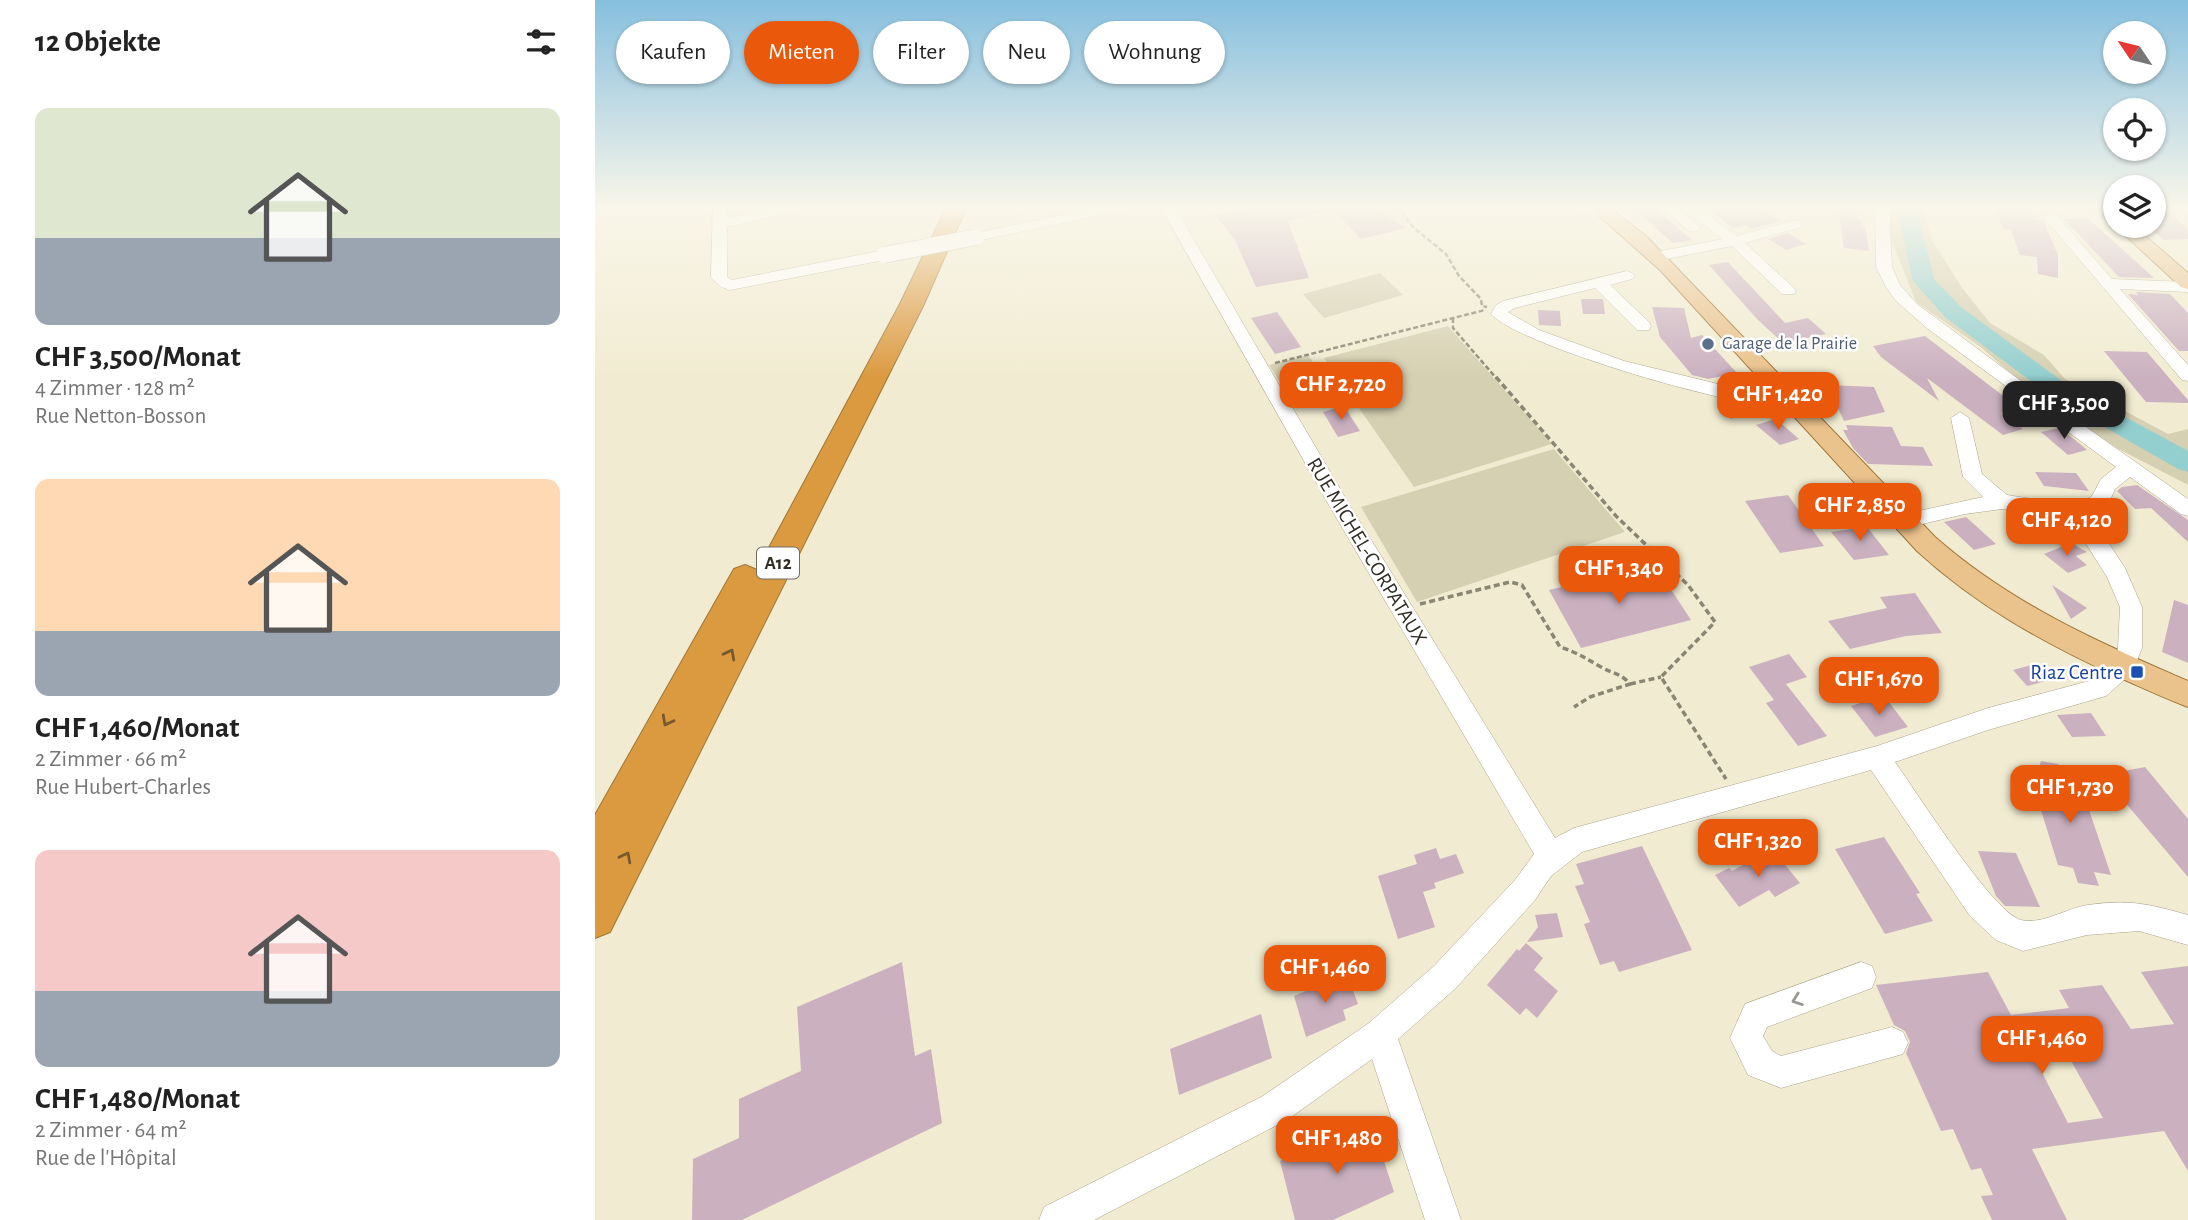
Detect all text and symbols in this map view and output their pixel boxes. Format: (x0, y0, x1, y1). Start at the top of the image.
chip: Kaufen (616, 21, 730, 84)
chip: Mieten (744, 21, 859, 84)
chip: Filter (873, 21, 969, 84)
chip: Neu (983, 21, 1070, 84)
chip: Wohnung (1084, 21, 1225, 84)
north arrow (2103, 21, 2167, 84)
map controls (2103, 21, 2166, 238)
icon: filters (522, 23, 560, 61)
text: 12 Objekte (35, 27, 161, 57)
button: locate (2103, 98, 2166, 161)
icon: home (235, 154, 361, 280)
button: layers (2103, 175, 2166, 238)
place label: Garage de la Prairie (1722, 335, 1857, 353)
marker: Garage de la Prairie (1700, 336, 1716, 352)
text: CHF 3,500/Monat (35, 342, 241, 372)
pin: CHF 2,720 (1261, 362, 1421, 422)
pin: CHF 1,420 (1698, 372, 1858, 432)
text: CHF 2,720 (1296, 373, 1386, 396)
text: 4 Zimmer · 128 m² (35, 377, 195, 400)
pin: CHF 3,500 (1984, 382, 2144, 441)
text: CHF 1,420 (1733, 383, 1823, 406)
text: CHF 3,500 (2019, 392, 2109, 415)
text: Rue Netton-Bosson (35, 405, 206, 428)
street label: RUE MICHEL-CORPATAUX (1303, 454, 1431, 648)
pin: CHF 2,850 (1780, 484, 1940, 543)
text: CHF 2,850 (1814, 494, 1906, 517)
pin: CHF 4,120 (1987, 498, 2147, 558)
text: CHF 4,120 (2022, 509, 2112, 532)
icon: home (235, 525, 361, 651)
pin: CHF 1,340 (1539, 546, 1699, 606)
road number: A12 (757, 548, 799, 578)
text: CHF 1,340 (1575, 557, 1663, 580)
one-way arrow (722, 649, 735, 662)
pin: CHF 1,670 (1799, 658, 1959, 717)
place label: Riaz Centre (2030, 662, 2123, 683)
marker: Riaz Centre (2129, 664, 2145, 680)
text: CHF 1,670 (1835, 668, 1923, 691)
text: CHF 1,460/Monat (35, 713, 240, 743)
one-way arrow (662, 713, 675, 726)
text: 2 Zimmer · 66 m² (35, 748, 186, 771)
pin: CHF 1,730 (1990, 766, 2150, 825)
text: Rue Hubert-Charles (35, 776, 211, 799)
text: CHF 1,730 (2026, 776, 2114, 799)
pin: CHF 1,320 (1678, 820, 1838, 879)
text: CHF 1,320 (1714, 830, 1802, 853)
one-way arrow (617, 851, 631, 864)
icon: home (235, 896, 361, 1022)
pin: CHF 1,460 (1245, 946, 1405, 1005)
text: CHF 1,460 (1280, 956, 1370, 979)
one-way arrow (1792, 992, 1804, 1006)
pin: CHF 1,460 (1962, 1016, 2122, 1076)
text: CHF 1,460 (1997, 1027, 2087, 1050)
text: CHF 1,480/Monat (35, 1084, 240, 1114)
pin: CHF 1,480 (1257, 1116, 1417, 1176)
text: 2 Zimmer · 64 m² (35, 1119, 187, 1142)
text: CHF 1,480 (1292, 1127, 1382, 1150)
text: Rue de l'Hôpital (35, 1147, 177, 1170)

